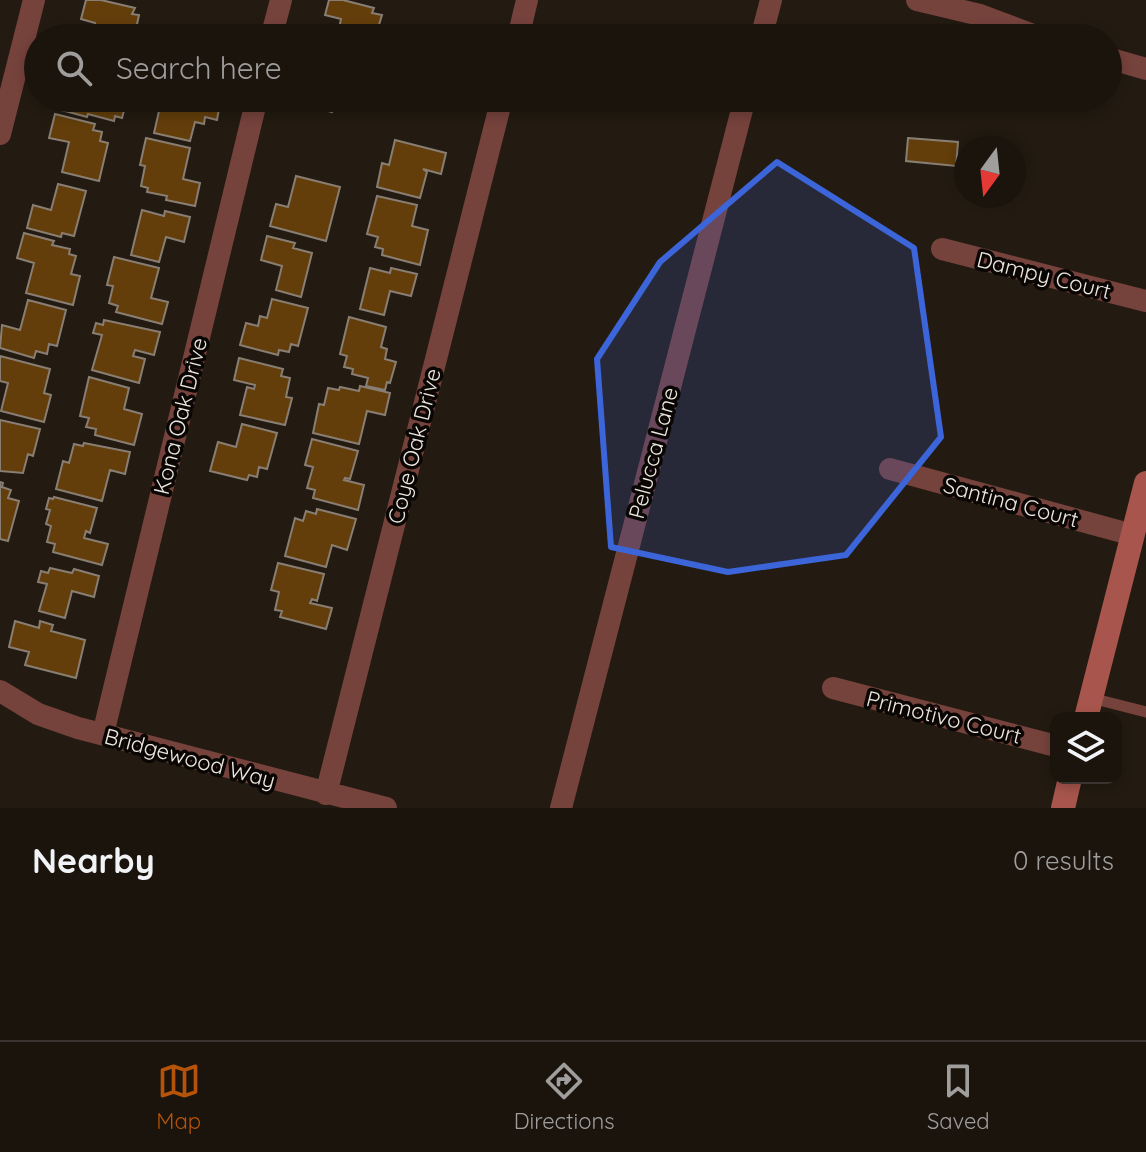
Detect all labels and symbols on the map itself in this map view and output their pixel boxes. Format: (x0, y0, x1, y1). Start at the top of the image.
north arrow (954, 136, 1026, 208)
street label: Dampy Court (974, 245, 1114, 305)
street label: Kona Oak Drive (147, 335, 213, 497)
street label: Coye Oak Drive (381, 365, 447, 527)
street label: Pelucca Lane (622, 384, 684, 522)
street label: Santina Court (940, 471, 1082, 533)
street label: Primotivo Court (864, 684, 1024, 750)
street label: Bridgewood Way (101, 722, 279, 794)

